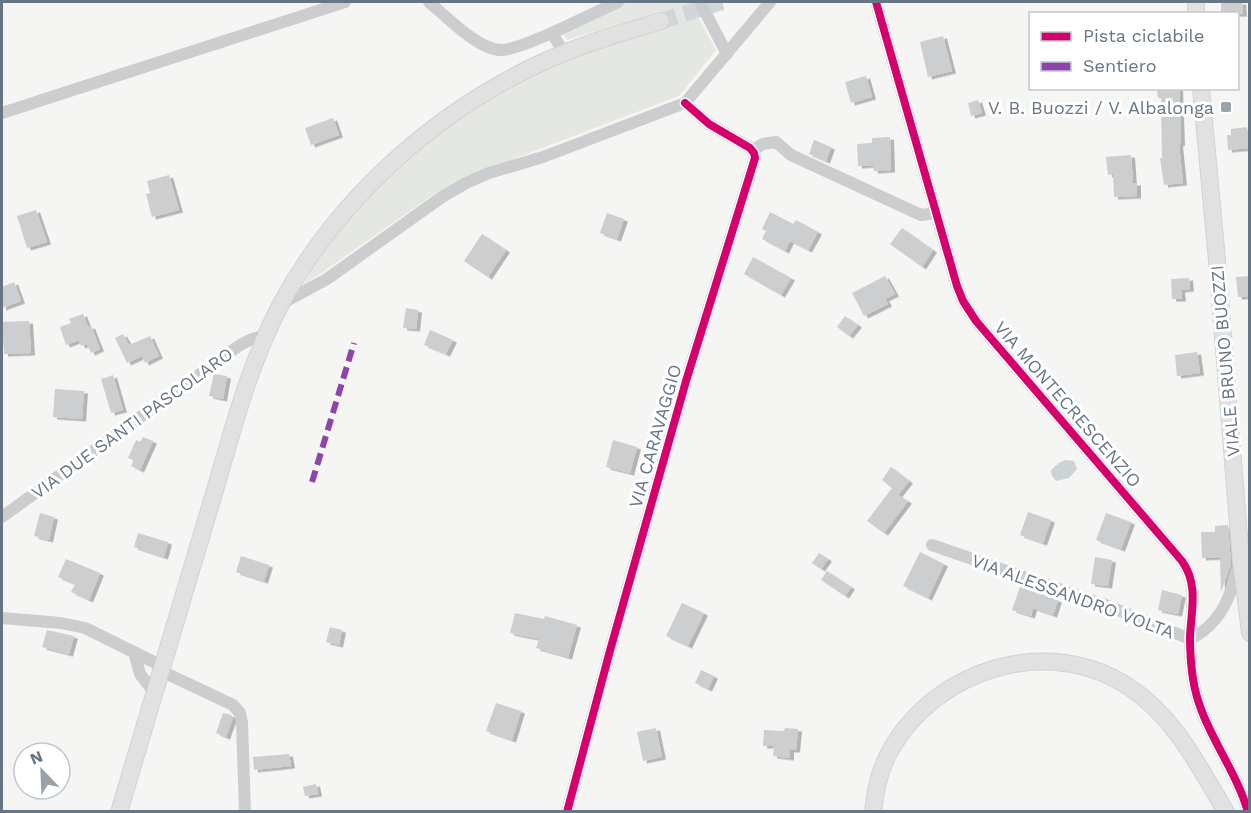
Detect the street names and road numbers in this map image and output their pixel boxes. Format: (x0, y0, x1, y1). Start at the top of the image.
street label: VIALE BRUNO BUOZZI (1206, 264, 1244, 458)
street label: VIA MONTECRESCENZIO (990, 317, 1146, 491)
street label: VIA DUE SANTI PASCOLARO (27, 343, 237, 503)
street label: VIA CARAVAGGIO (624, 362, 686, 510)
street label: VIA ALESSANDRO VOLTA (969, 550, 1177, 642)

